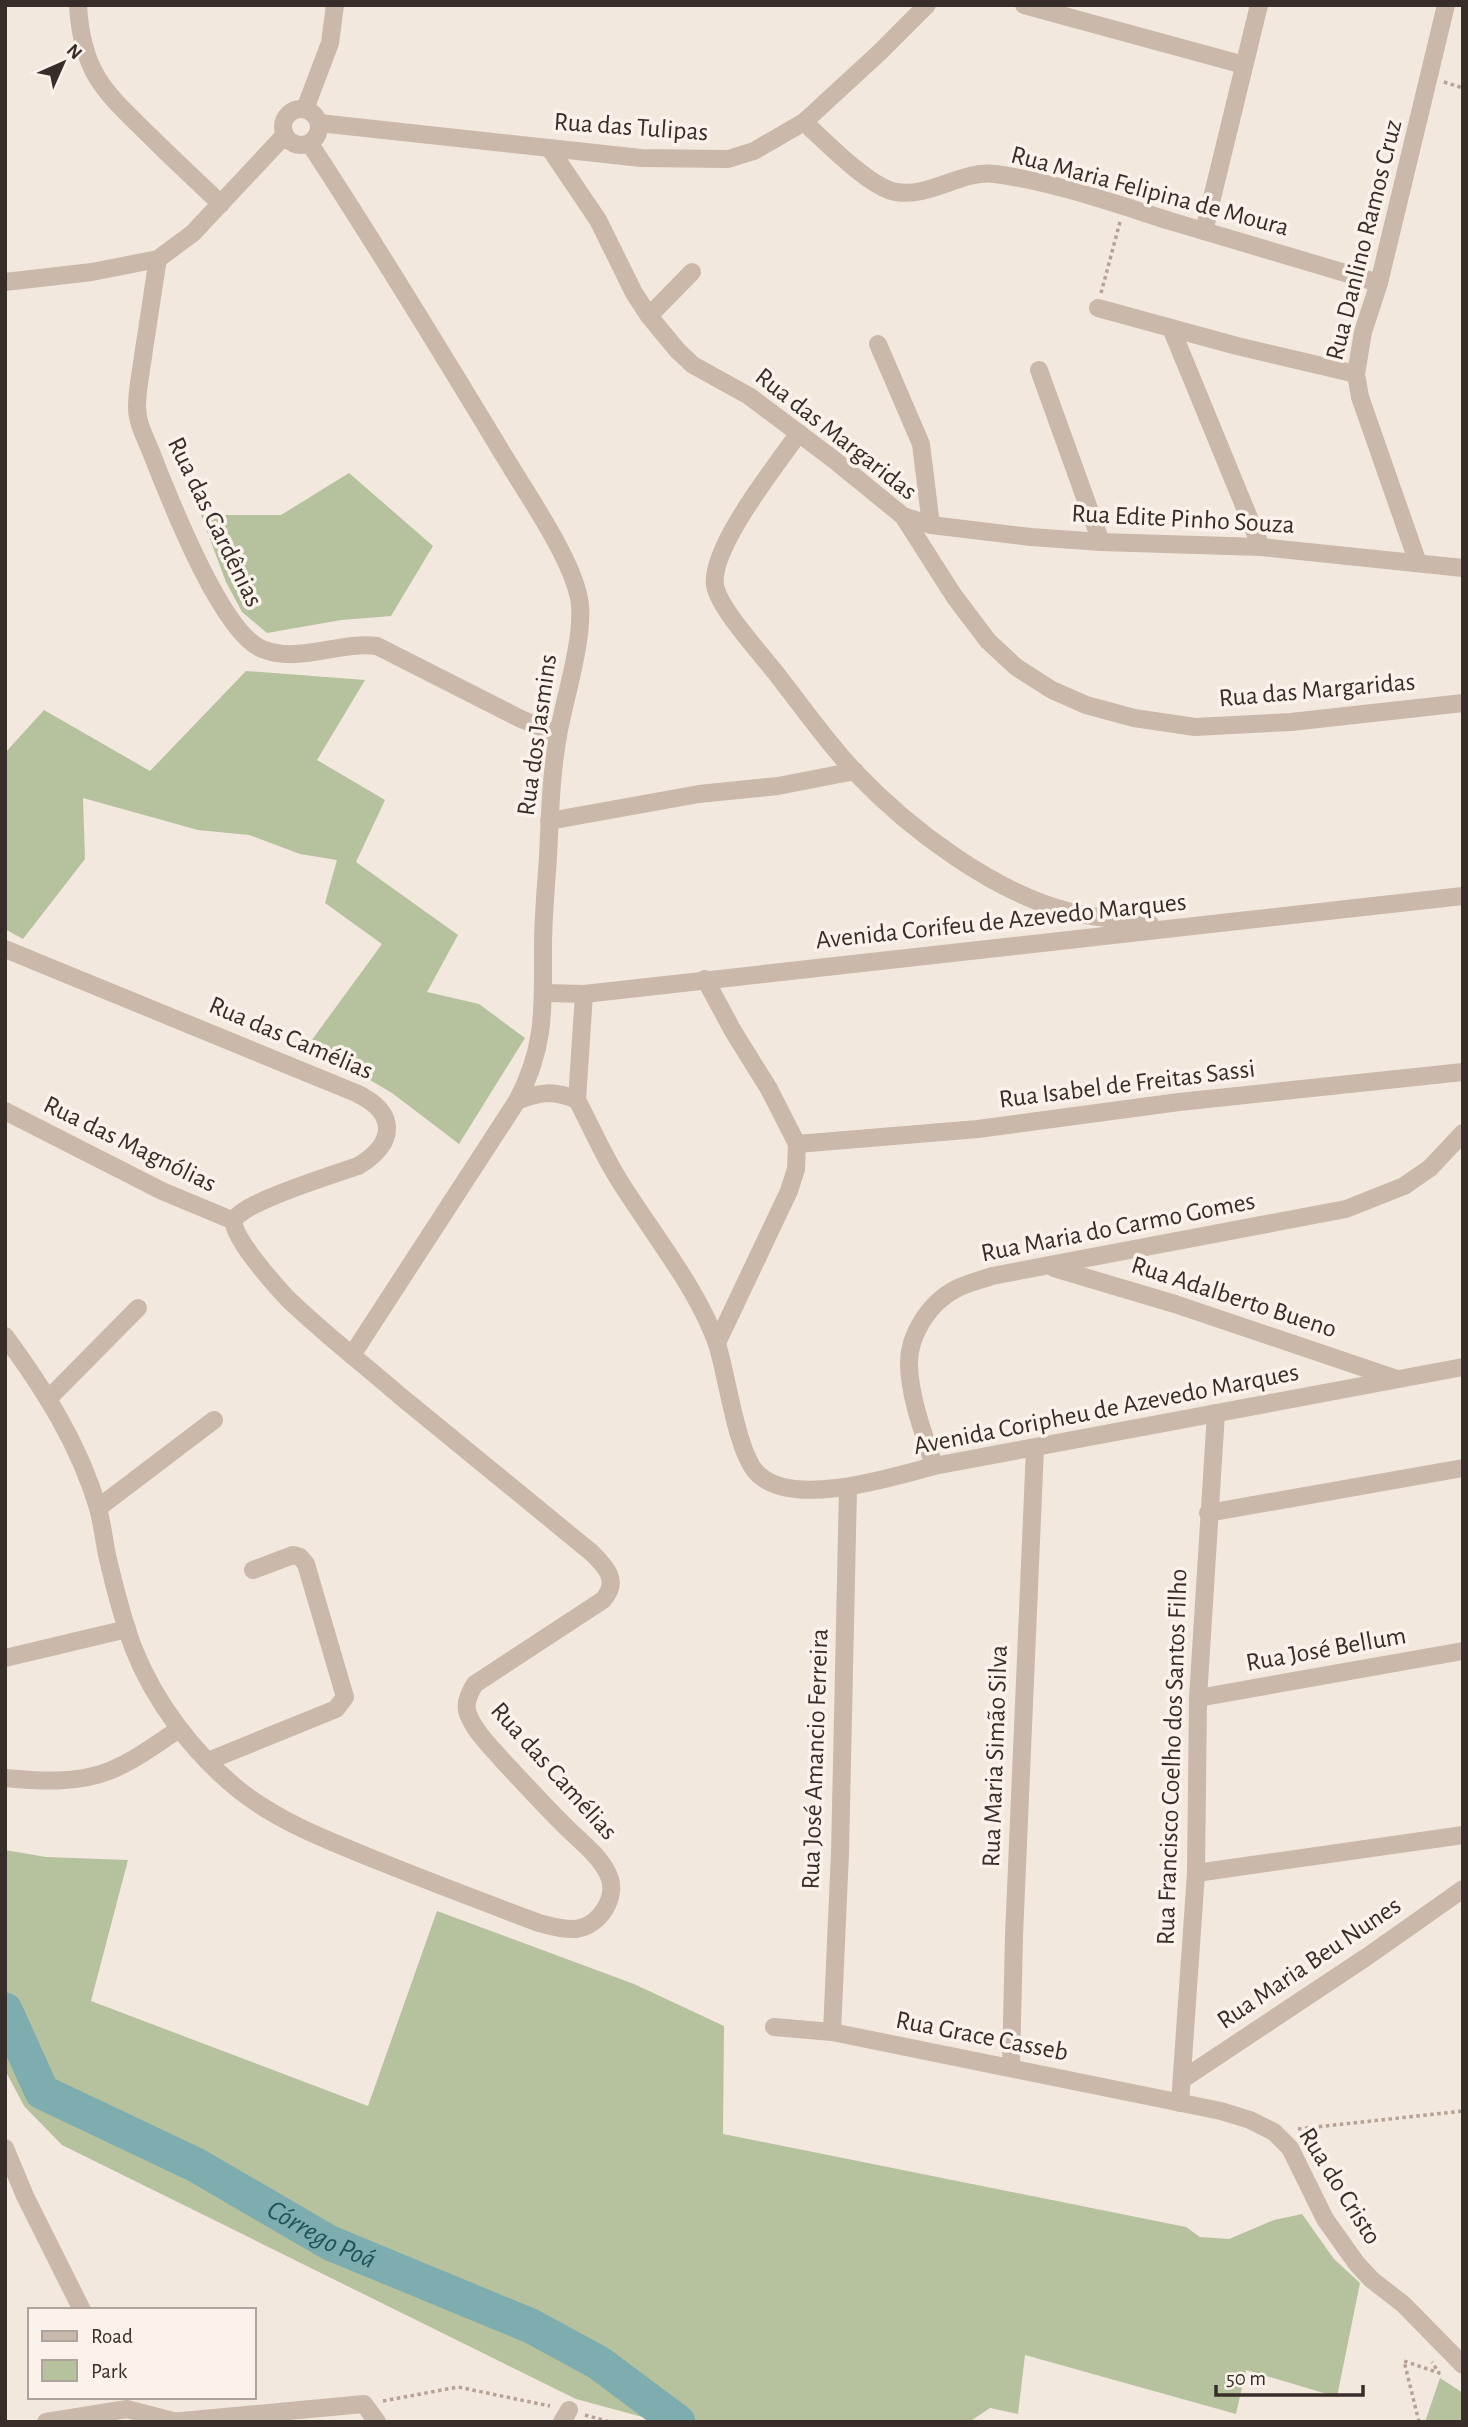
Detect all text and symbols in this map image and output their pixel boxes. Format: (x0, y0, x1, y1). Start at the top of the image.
north arrow (28, 28, 98, 98)
text: N (63, 41, 85, 63)
street label: Rua das Tulipas (553, 109, 709, 145)
street label: Rua Danlino Ramos Cruz (1321, 117, 1407, 363)
street label: Rua Maria Felipina de Moura (1008, 141, 1292, 241)
street label: Rua das Margaridas (750, 363, 922, 505)
street label: Rua das Gardênias (163, 433, 267, 611)
street label: Rua Edite Pinho Souza (1071, 500, 1295, 538)
street label: Rua dos Jasmins (513, 653, 561, 817)
street label: Rua das Margaridas (1218, 668, 1416, 712)
street label: Avenida Corifeu de Azevedo Marques (814, 889, 1188, 953)
street label: Rua das Camélias (205, 992, 377, 1084)
street label: Rua Isabel de Freitas Sassi (997, 1055, 1257, 1113)
street label: Rua das Magnólias (40, 1091, 220, 1197)
street label: Rua Maria do Carmo Gomes (979, 1188, 1257, 1266)
street label: Rua Adalberto Bueno (1128, 1252, 1340, 1342)
street label: Avenida Coripheu de Azevedo Marques (911, 1359, 1301, 1459)
street label: Rua Francisco Coelho dos Santos Filho (1152, 1568, 1192, 1946)
street label: Rua José Bellum (1244, 1622, 1408, 1676)
street label: Rua José Amancio Ferreira (797, 1628, 833, 1890)
street label: Rua Maria Simão Silva (978, 1644, 1012, 1868)
street label: Rua das Camélias (486, 1697, 622, 1845)
street label: Rua Maria Beu Nunes (1213, 1892, 1405, 2034)
street label: Rua Grace Casseb (894, 2007, 1070, 2065)
street label: Rua do Cristo (1294, 2123, 1386, 2249)
water label: Córrego Poá (262, 2195, 379, 2274)
legend (28, 2308, 256, 2399)
text: Road (91, 2326, 133, 2347)
scale bar (1216, 2354, 1363, 2398)
text: Park (91, 2361, 128, 2382)
text: 50 m (1226, 2368, 1266, 2389)

